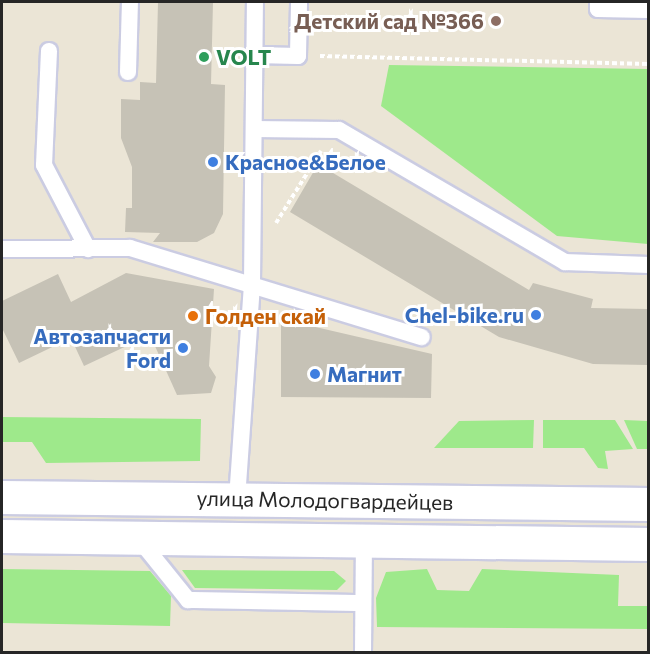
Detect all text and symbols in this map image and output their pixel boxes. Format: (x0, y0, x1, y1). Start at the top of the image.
place label: Детский сад №366 (294, 8, 484, 34)
marker: Детский сад №366 (489, 14, 503, 28)
place label: VOLT (216, 44, 271, 70)
marker: VOLT (197, 50, 211, 64)
place label: Красное&Белое (225, 149, 386, 175)
marker: Красное&Белое (206, 155, 220, 169)
place label: Chel-bike.ru (405, 302, 524, 328)
place label: Голден скай (205, 303, 326, 329)
marker: Chel-bike.ru (529, 308, 543, 322)
marker: Голден скай (186, 309, 200, 323)
place label: Автозапчасти Ford (33, 323, 171, 373)
marker: Автозапчасти Ford (176, 341, 190, 355)
place label: Магнит (327, 361, 402, 387)
marker: Магнит (308, 367, 322, 381)
street label: улица Молодогвардейцев (196, 485, 454, 515)

